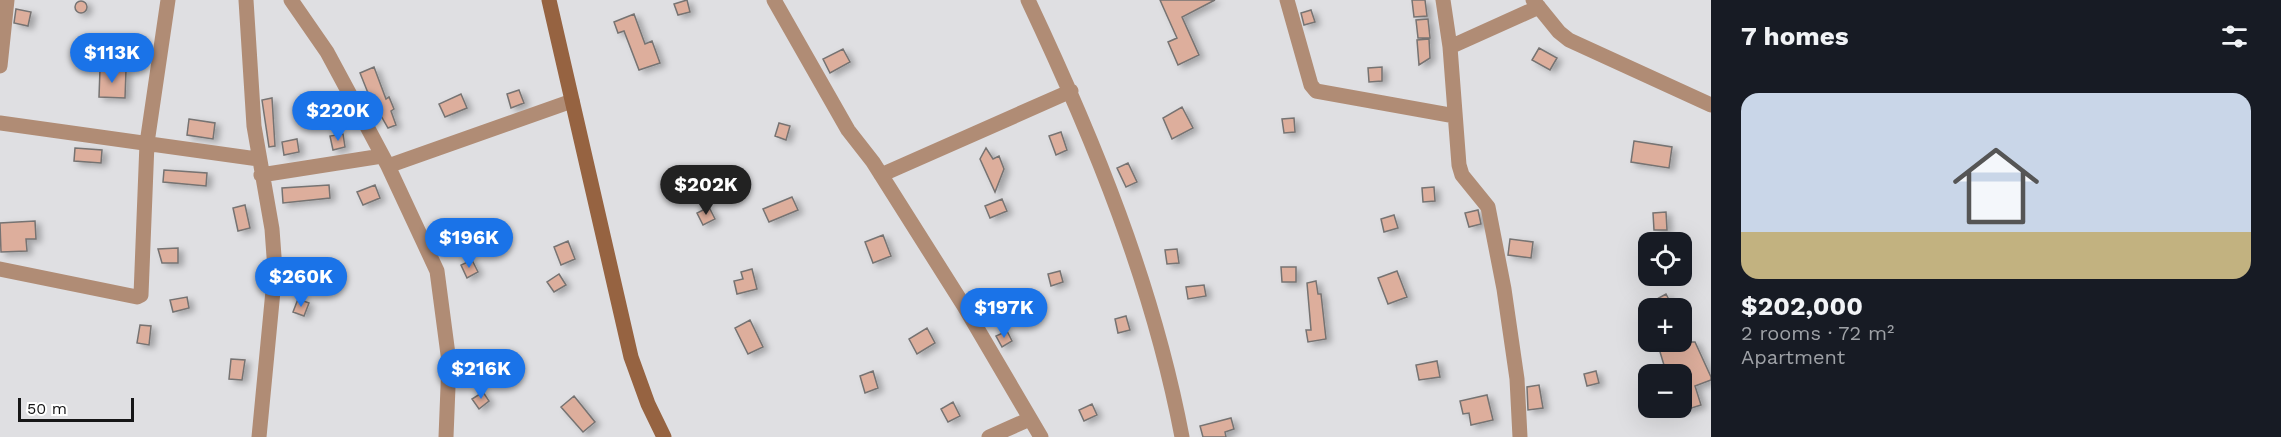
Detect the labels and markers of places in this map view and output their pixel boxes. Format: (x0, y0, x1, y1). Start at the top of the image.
pin: $113K (70, 33, 154, 84)
pin: $220K (296, 91, 380, 142)
pin: $202K (664, 165, 748, 216)
pin: $196K (427, 218, 511, 269)
pin: $260K (259, 257, 343, 308)
pin: $197K (962, 288, 1046, 339)
pin: $216K (439, 349, 523, 400)

